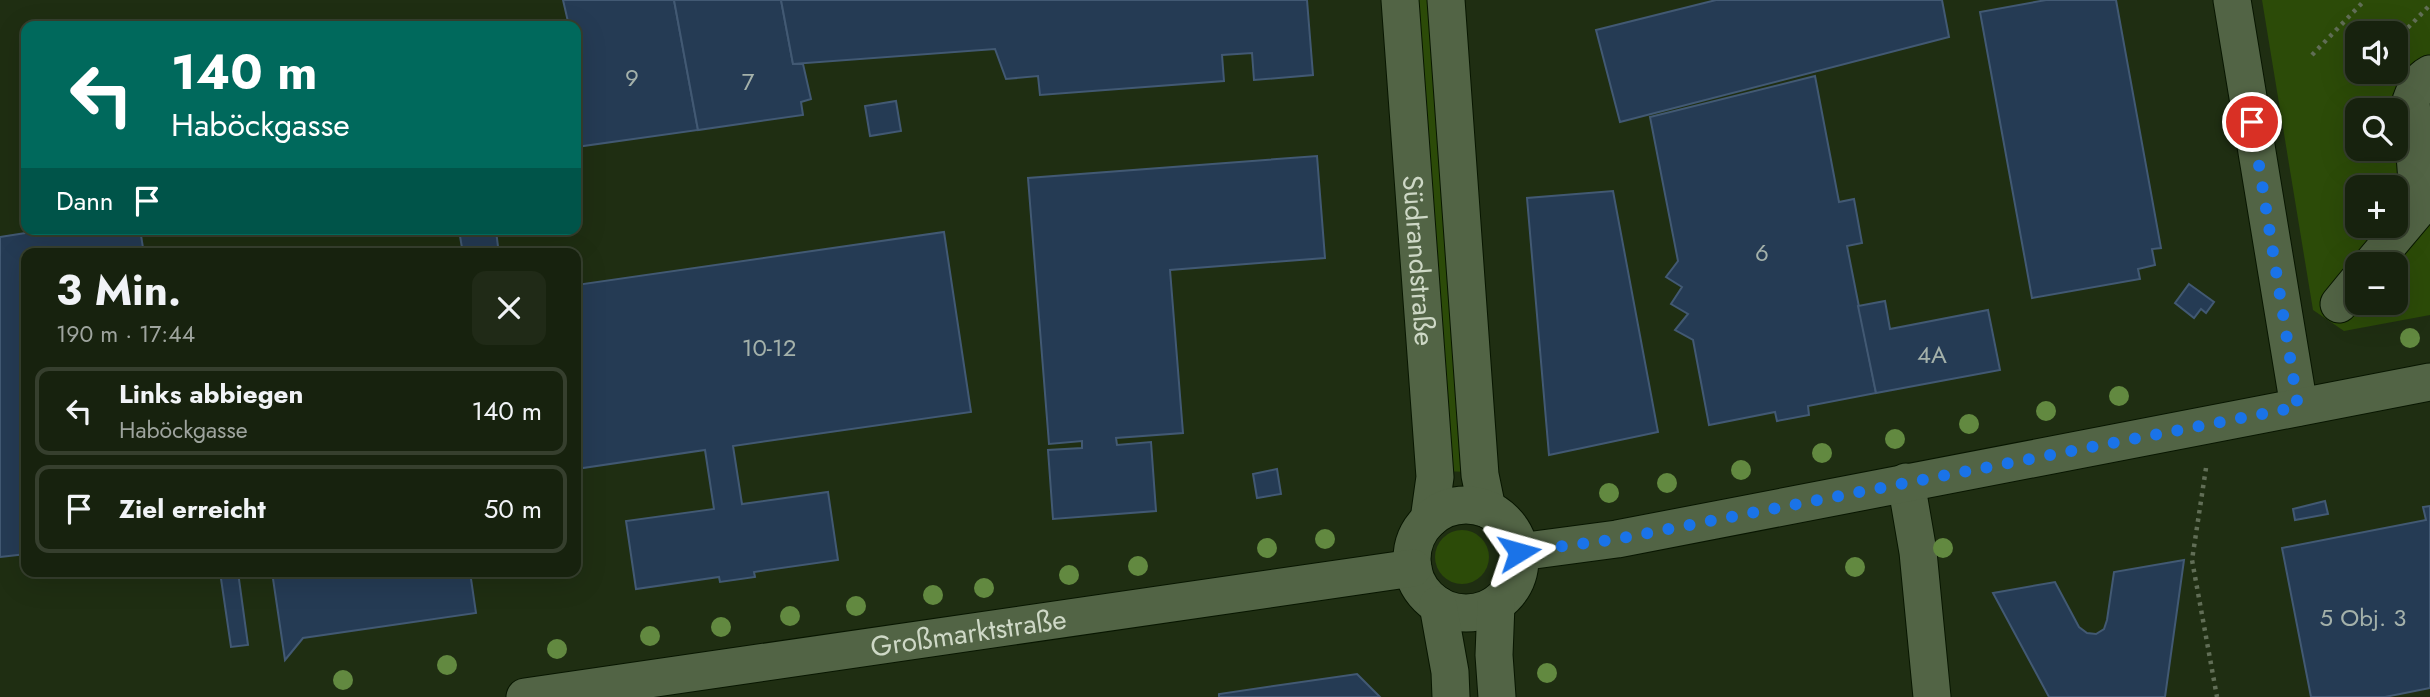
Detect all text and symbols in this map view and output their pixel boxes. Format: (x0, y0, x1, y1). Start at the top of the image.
map controls (2345, 21, 2408, 315)
button: sound (2345, 21, 2408, 84)
text: 140 m (171, 37, 317, 107)
icon: left (56, 49, 147, 140)
house number: 9 (625, 60, 639, 95)
house number: 7 (742, 64, 755, 99)
pin (2222, 92, 2282, 152)
button: search (2345, 98, 2408, 161)
text: Haböckgasse (171, 102, 350, 148)
icon: arrive (2233, 103, 2271, 141)
street label: Südrandstraße (1392, 173, 1445, 347)
button: + (2345, 175, 2408, 238)
text: Dann (56, 182, 114, 220)
icon: arrive (128, 182, 166, 220)
house number: 6 (1755, 235, 1769, 270)
button: − (2345, 252, 2408, 315)
text: 3 Min. (56, 260, 181, 321)
button: close (472, 271, 546, 345)
text: 190 m · 17:44 (56, 317, 195, 351)
house number: 10-12 (742, 330, 796, 365)
house number: 4A (1917, 337, 1947, 372)
text: Links abbiegen (119, 375, 303, 413)
icon: left (60, 392, 98, 430)
text: 140 m (471, 392, 542, 430)
text: Haböckgasse (119, 413, 248, 447)
icon: arrive (60, 490, 98, 528)
text: Ziel erreicht (119, 490, 266, 528)
text: 50 m (484, 490, 542, 528)
position arrow (1482, 515, 1556, 589)
street label: Großmarktstraße (868, 599, 1069, 668)
house number: 5 Obj. 3 (2320, 600, 2406, 635)

